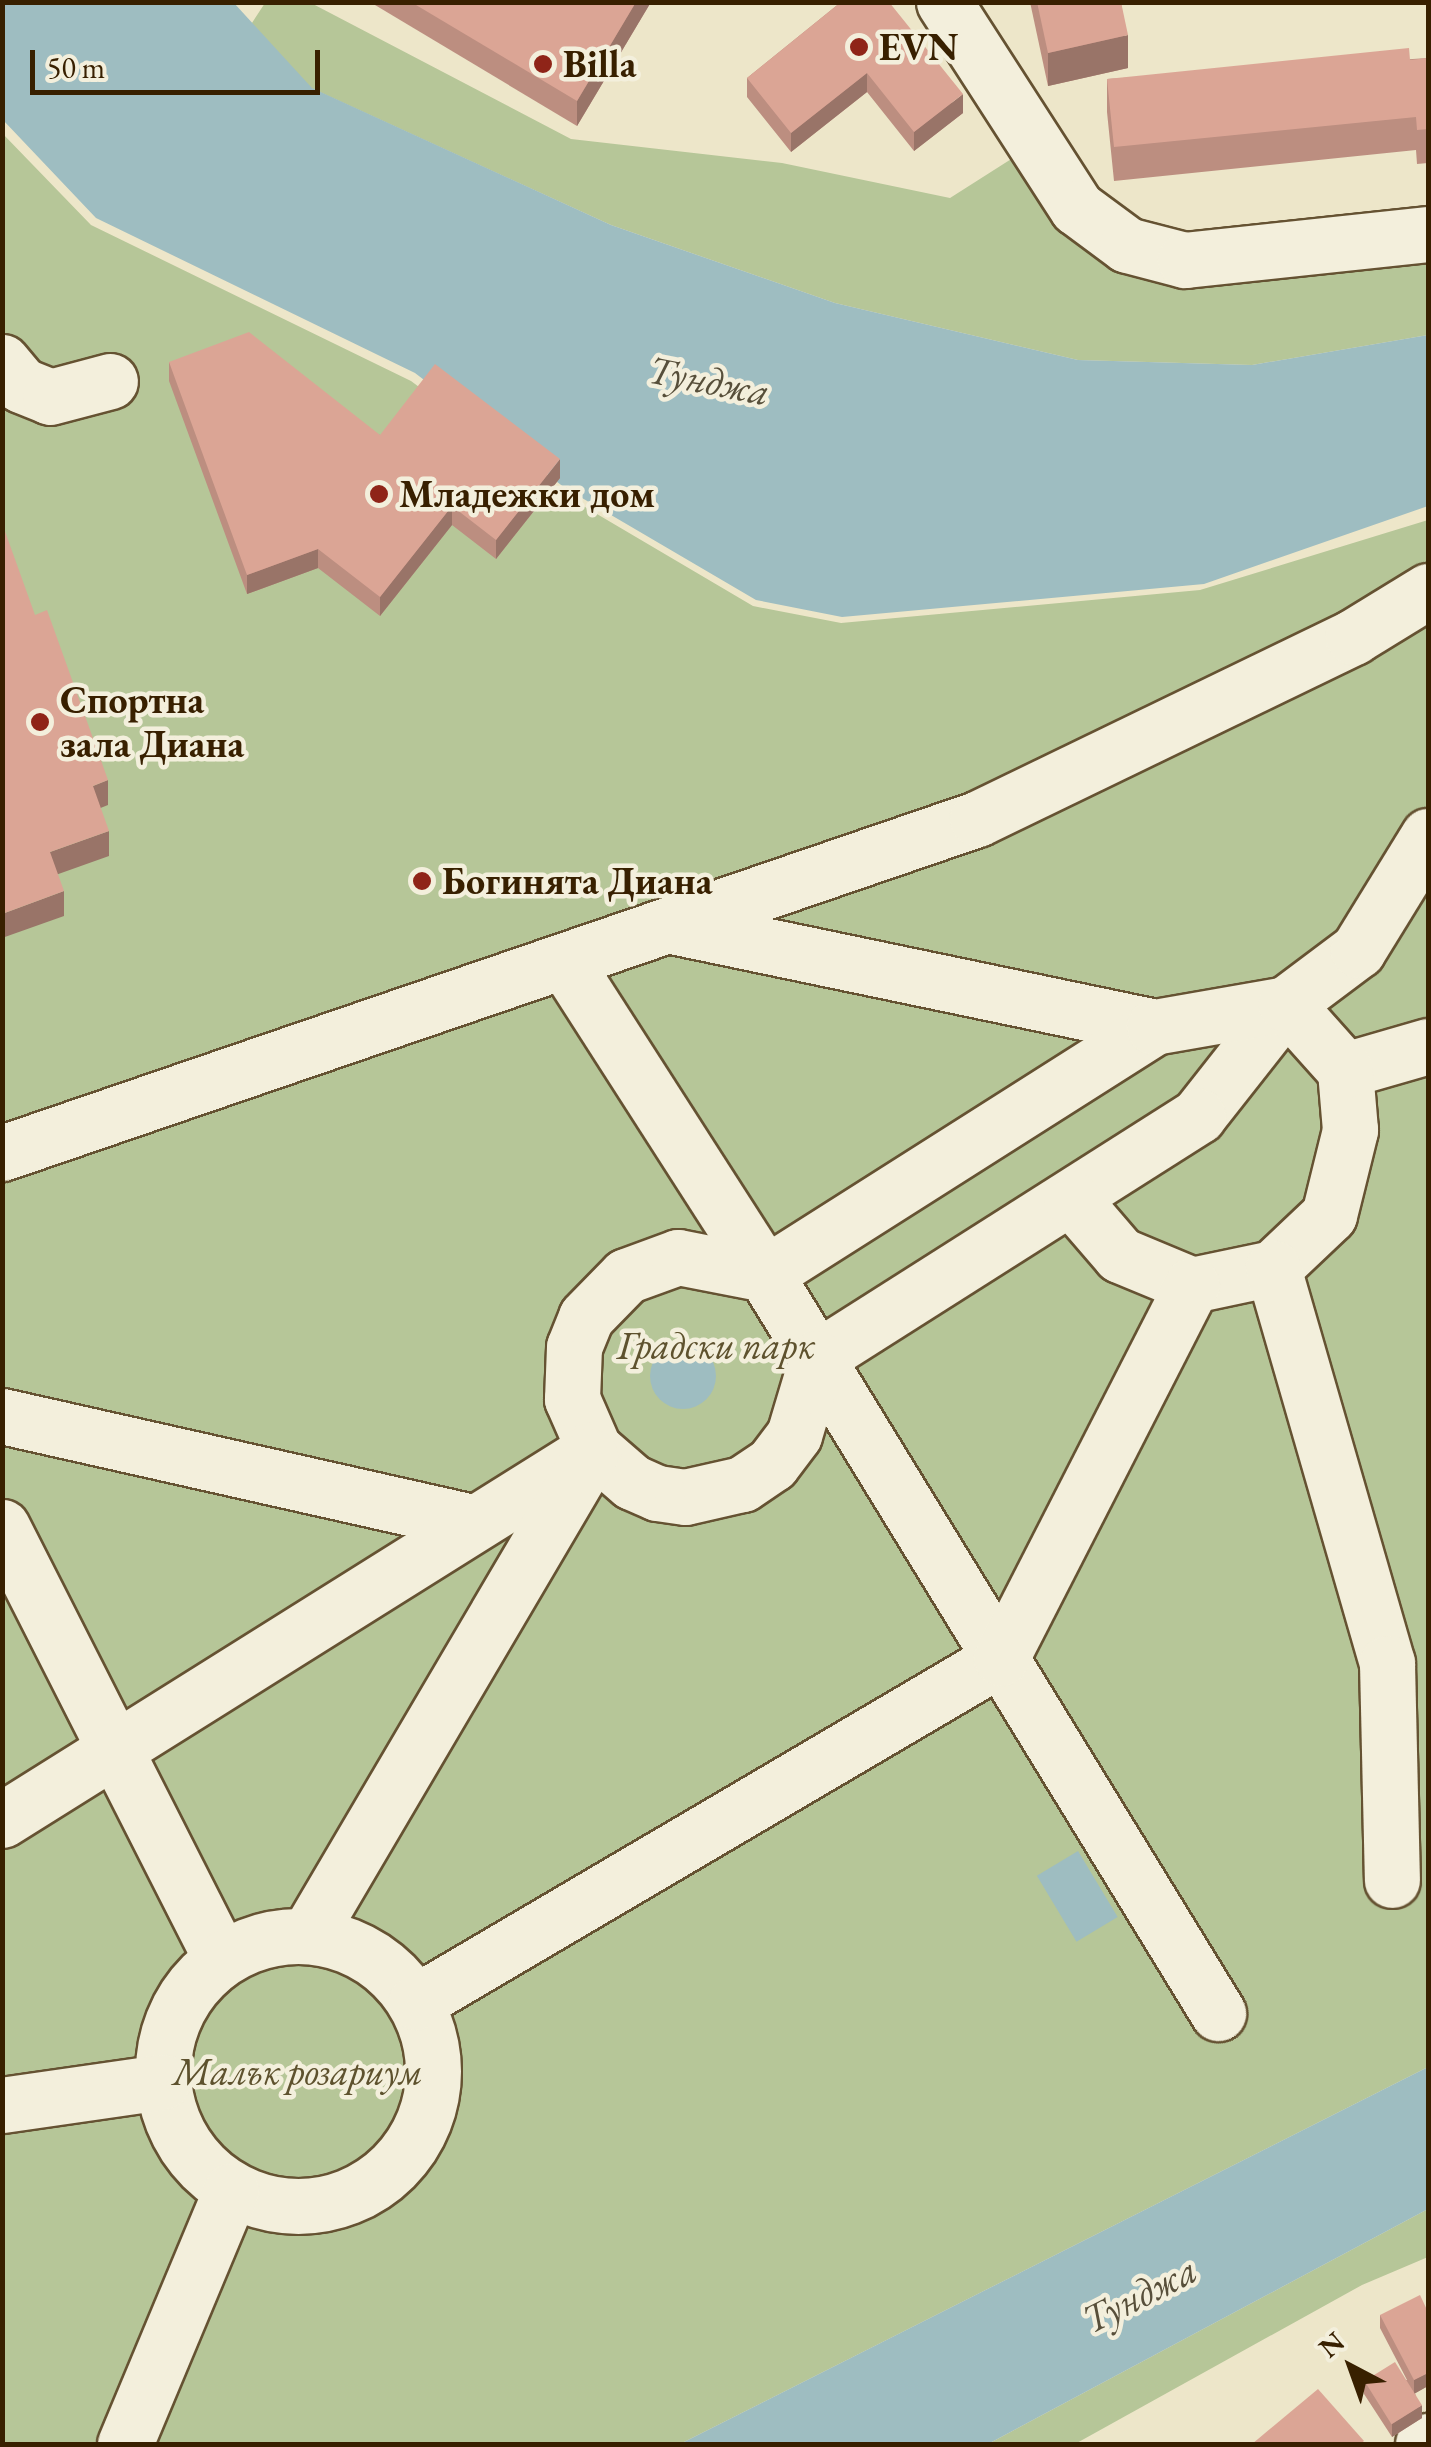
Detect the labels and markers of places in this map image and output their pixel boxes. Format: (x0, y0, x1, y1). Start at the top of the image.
place label: EVN (879, 24, 958, 70)
marker: EVN (848, 36, 870, 58)
place label: Billa (563, 41, 636, 87)
marker: Billa (532, 53, 554, 75)
place label: Младежки дом (399, 471, 655, 517)
marker: Младежки дом (368, 483, 390, 505)
place label: Спортна зала Диана (60, 677, 244, 766)
marker: Спортна зала Диана (29, 711, 51, 733)
place label: Богинята Диана (442, 858, 712, 904)
marker: Богинята Диана (411, 870, 433, 892)

